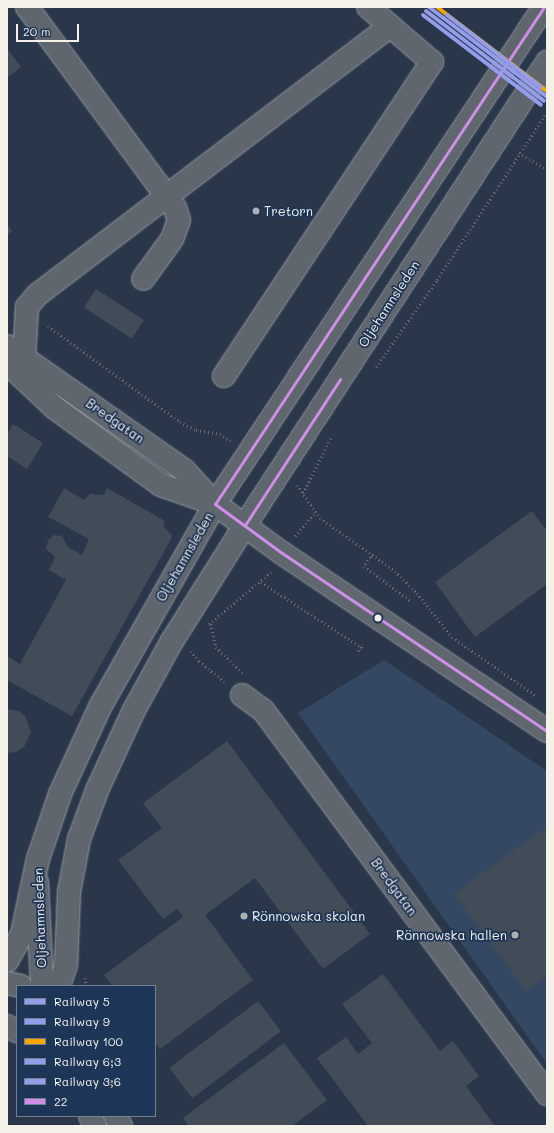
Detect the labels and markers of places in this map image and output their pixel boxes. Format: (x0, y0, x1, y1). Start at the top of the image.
place label: Tretorn (264, 203, 313, 219)
marker: Tretorn (251, 206, 261, 216)
unlabelled marker (373, 613, 383, 623)
place label: Rönnowska skolan (252, 908, 365, 924)
marker: Rönnowska skolan (239, 911, 249, 921)
place label: Rönnowska hallen (396, 927, 507, 943)
marker: Rönnowska hallen (510, 930, 520, 940)

